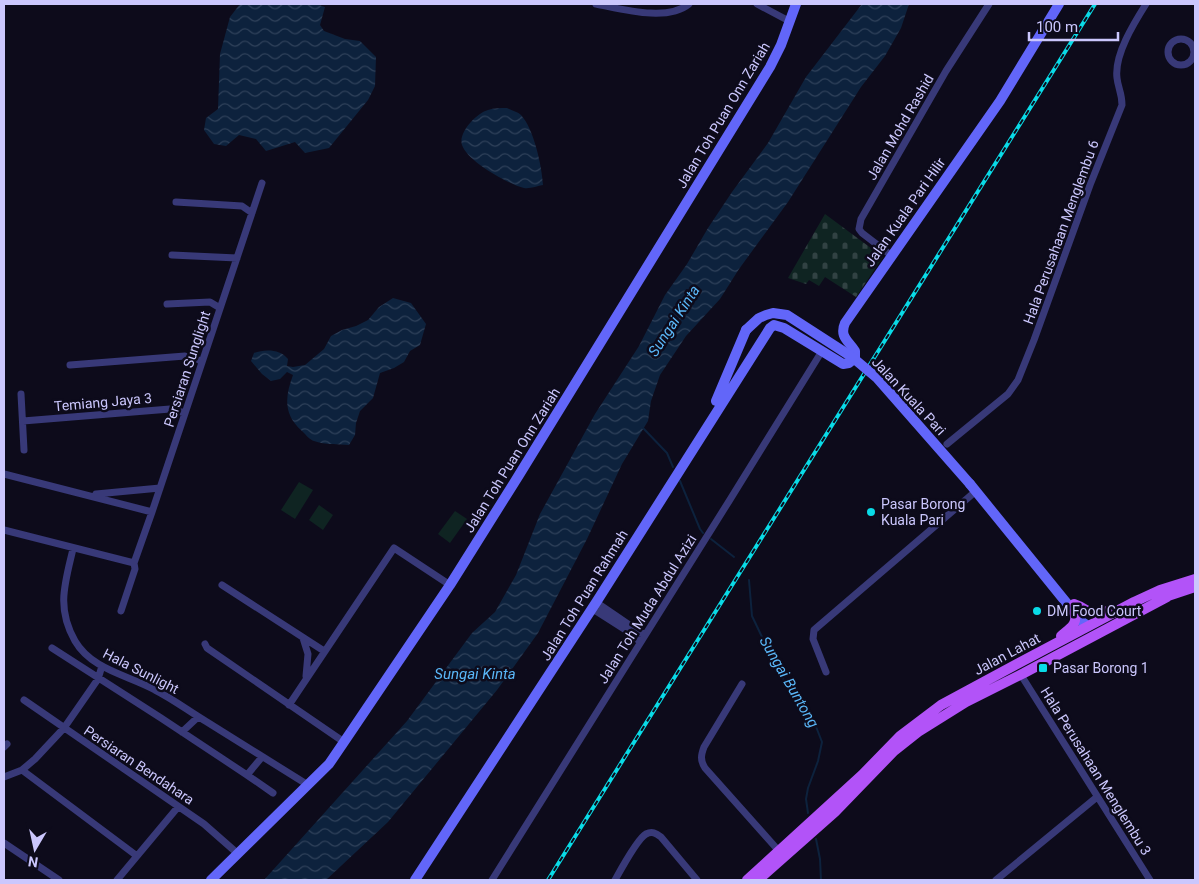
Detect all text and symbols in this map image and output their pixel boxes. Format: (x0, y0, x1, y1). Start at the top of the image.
scale bar (1029, 10, 1118, 42)
text: 100 m (1036, 18, 1078, 36)
street label: Jalan Toh Puan Onn Zariah (673, 39, 773, 191)
street label: Jalan Mohd Rashid (863, 71, 937, 183)
street label: Hala Perusahaan Menglembu 6 (1020, 138, 1102, 326)
street label: Jalan Kuala Pari Hilir (861, 154, 949, 269)
water label: Sungai Kinta (644, 282, 704, 360)
street label: Persiaran Sunglight (161, 309, 213, 429)
street label: Jalan Kuala Pari (869, 354, 949, 438)
street label: Jalan Toh Puan Onn Zariah (461, 385, 563, 535)
street label: Temiang Jaya 3 (53, 390, 153, 414)
place label: Pasar Borong Kuala Pari (881, 496, 965, 528)
marker: Pasar Borong Kuala Pari (865, 506, 877, 518)
street label: Jalan Toh Puan Rahmah (537, 527, 631, 663)
street label: Jalan Toh Muda Abdul Azizi (595, 532, 699, 686)
place label: DM Food Court (1047, 603, 1142, 619)
marker: DM Food Court (1031, 605, 1043, 617)
street label: Jalan Lahat (971, 630, 1043, 678)
water label: Sungai Buntong (756, 633, 822, 731)
street label: Hala Sunlight (100, 645, 182, 697)
place label: Pasar Borong 1 (1053, 660, 1149, 676)
marker: Pasar Borong 1 (1037, 662, 1049, 674)
water label: Sungai Kinta (434, 665, 516, 683)
street label: Hala Perusahaan Menglembu 3 (1038, 684, 1154, 858)
street label: Persiaran Bendahara (81, 722, 197, 808)
north arrow (10, 824, 60, 874)
text: N (27, 853, 39, 871)

